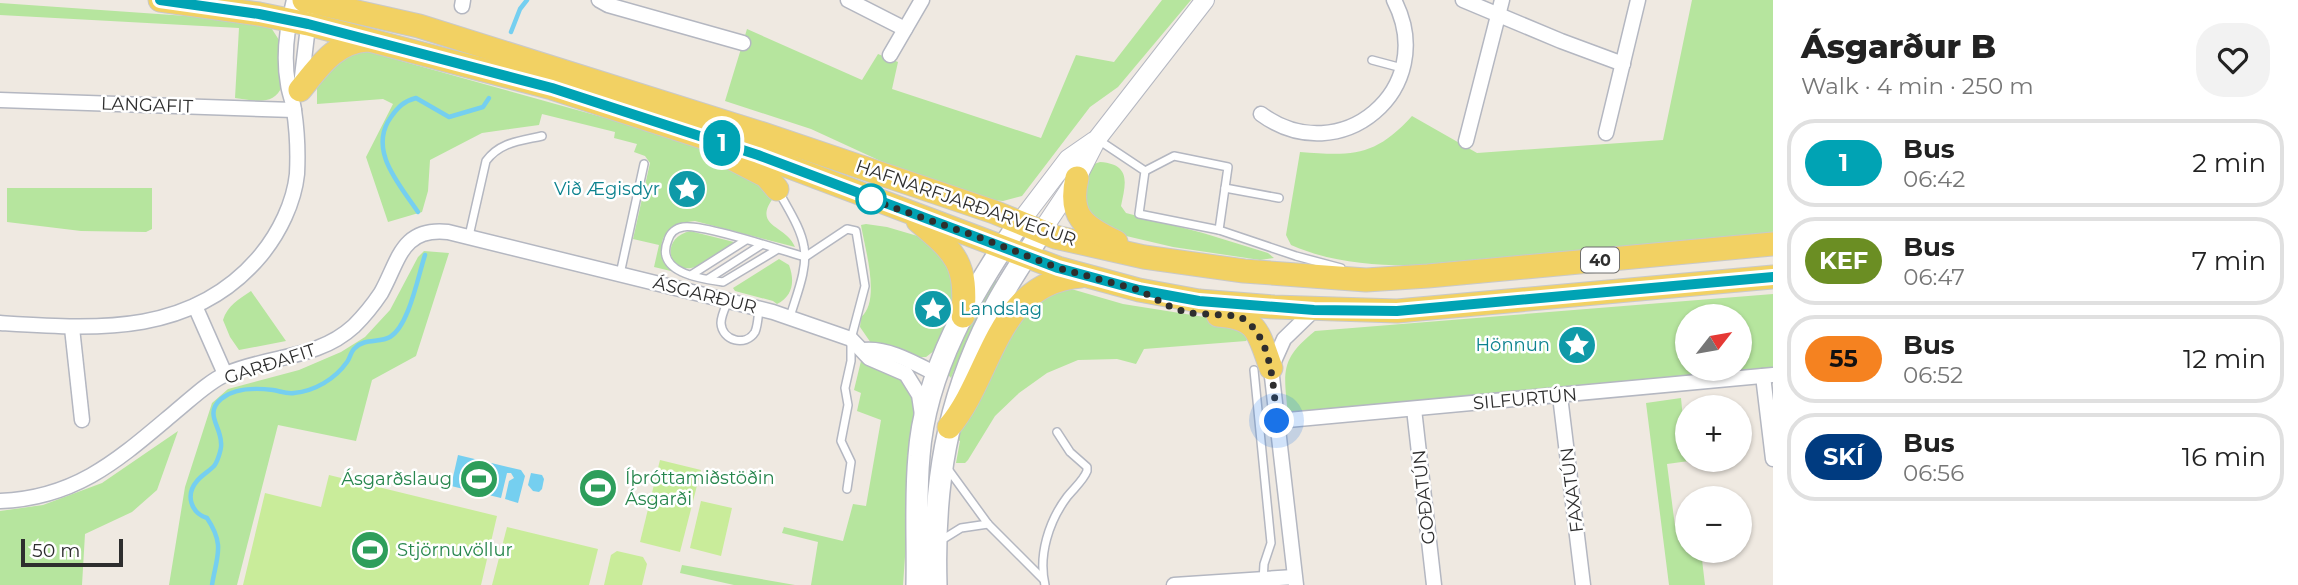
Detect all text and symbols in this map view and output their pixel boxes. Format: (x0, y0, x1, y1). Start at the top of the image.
button: heart (2196, 23, 2270, 97)
text: Ásgarður B (1801, 26, 1996, 66)
text: Walk · 4 min · 250 m (1801, 72, 2034, 100)
street label: LANGAFIT (101, 92, 194, 118)
line badge: 1 (699, 120, 745, 166)
text: 1 (717, 128, 727, 157)
text: Bus (1903, 133, 1955, 165)
text: 2 min (2192, 147, 2266, 179)
text: 1 (1839, 148, 1848, 177)
street label: HAFNARFJARÐARVEGUR (853, 155, 1079, 251)
text: 06:42 (1903, 165, 1965, 193)
place icon: Við Ægisdyr (666, 168, 708, 210)
place label: Við Ægisdyr (554, 178, 660, 200)
unlabelled marker (856, 184, 886, 214)
text: Bus (1903, 231, 1955, 263)
text: 7 min (2192, 245, 2266, 277)
text: KEF (1819, 246, 1868, 275)
road number: 40 (1581, 248, 1619, 272)
text: 06:47 (1903, 263, 1965, 291)
street label: ÁSGARÐUR (651, 271, 759, 319)
place icon: Landslag (912, 288, 954, 330)
place label: Landslag (960, 298, 1042, 320)
north arrow (1675, 304, 1752, 382)
map controls (1675, 304, 1752, 563)
place icon: Hönnun (1556, 324, 1598, 366)
text: Bus (1903, 329, 1955, 361)
place label: Hönnun (1475, 334, 1550, 356)
street label: GARÐAFIT (222, 339, 319, 389)
text: 12 min (2183, 343, 2266, 375)
text: 55 (1829, 344, 1858, 373)
text: 06:52 (1903, 361, 1963, 389)
street label: SILFURTÚN (1472, 383, 1578, 415)
button: + (1675, 395, 1752, 472)
your location (1259, 403, 1294, 438)
text: Bus (1903, 427, 1955, 459)
text: 16 min (2182, 441, 2266, 473)
text: SKÍ (1823, 442, 1864, 471)
street label: FAXATÚN (1556, 446, 1588, 534)
street label: GOÐATÚN (1408, 449, 1440, 545)
sports icon: Ásgarðslaug (458, 458, 500, 500)
text: 06:56 (1903, 459, 1964, 487)
sports icon: Íþróttamiðstöðin Ásgarði (577, 467, 619, 509)
place label: Íþróttamiðstöðin Ásgarði (625, 467, 775, 510)
place label: Ásgarðslaug (341, 468, 452, 490)
button: − (1675, 486, 1752, 563)
sports icon: Stjörnuvöllur (349, 529, 391, 571)
scale bar (21, 536, 122, 568)
text: 50 m (32, 539, 80, 562)
place label: Stjörnuvöllur (397, 539, 513, 561)

